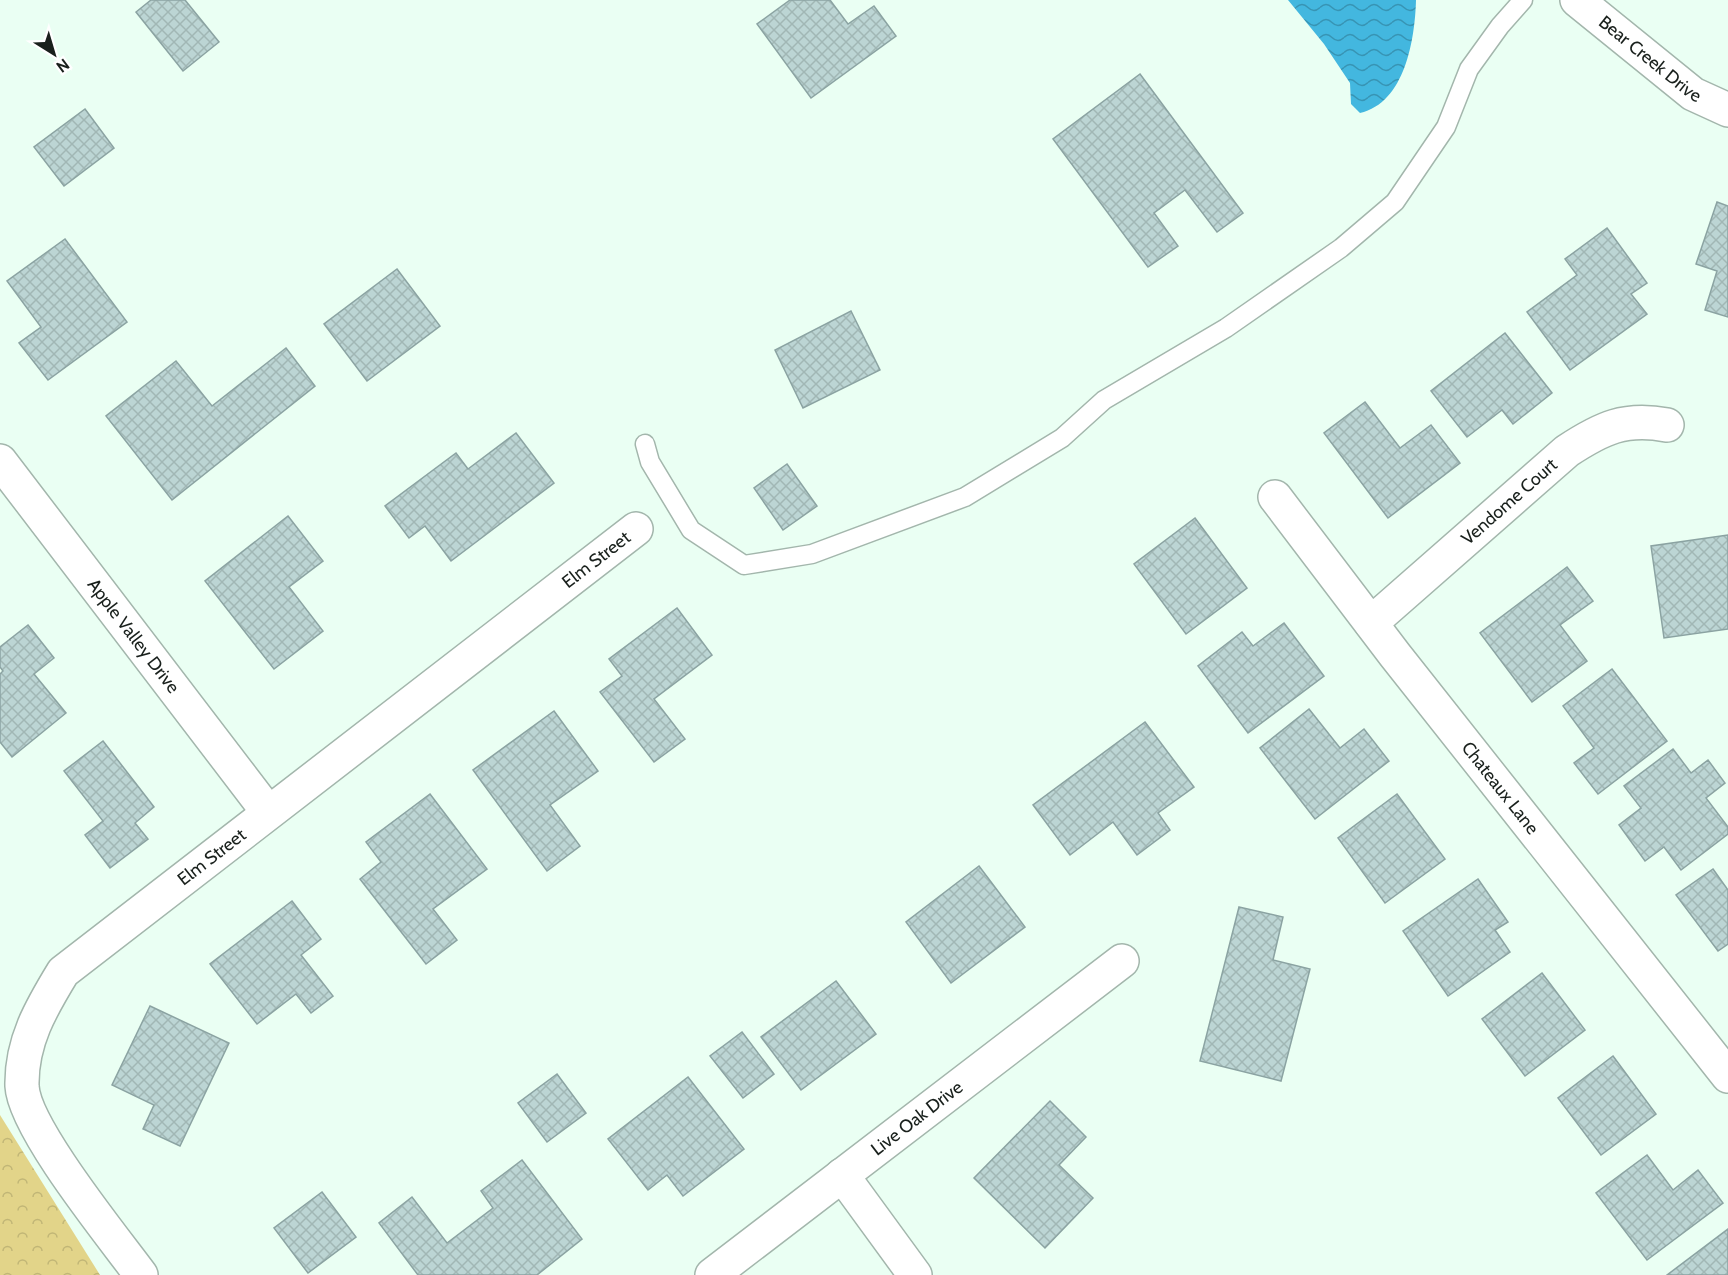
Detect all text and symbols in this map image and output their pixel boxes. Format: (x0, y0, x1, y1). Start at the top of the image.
street label: Bear Creek Drive (1594, 11, 1704, 107)
north arrow (24, 24, 84, 84)
text: N (52, 55, 73, 77)
street label: Vendome Court (1457, 454, 1562, 550)
street label: Elm Street (558, 526, 635, 593)
street label: Apple Valley Drive (83, 574, 184, 698)
street label: Chateaux Lane (1457, 737, 1544, 839)
street label: Elm Street (173, 824, 250, 890)
street label: Live Oak Drive (867, 1076, 967, 1160)

